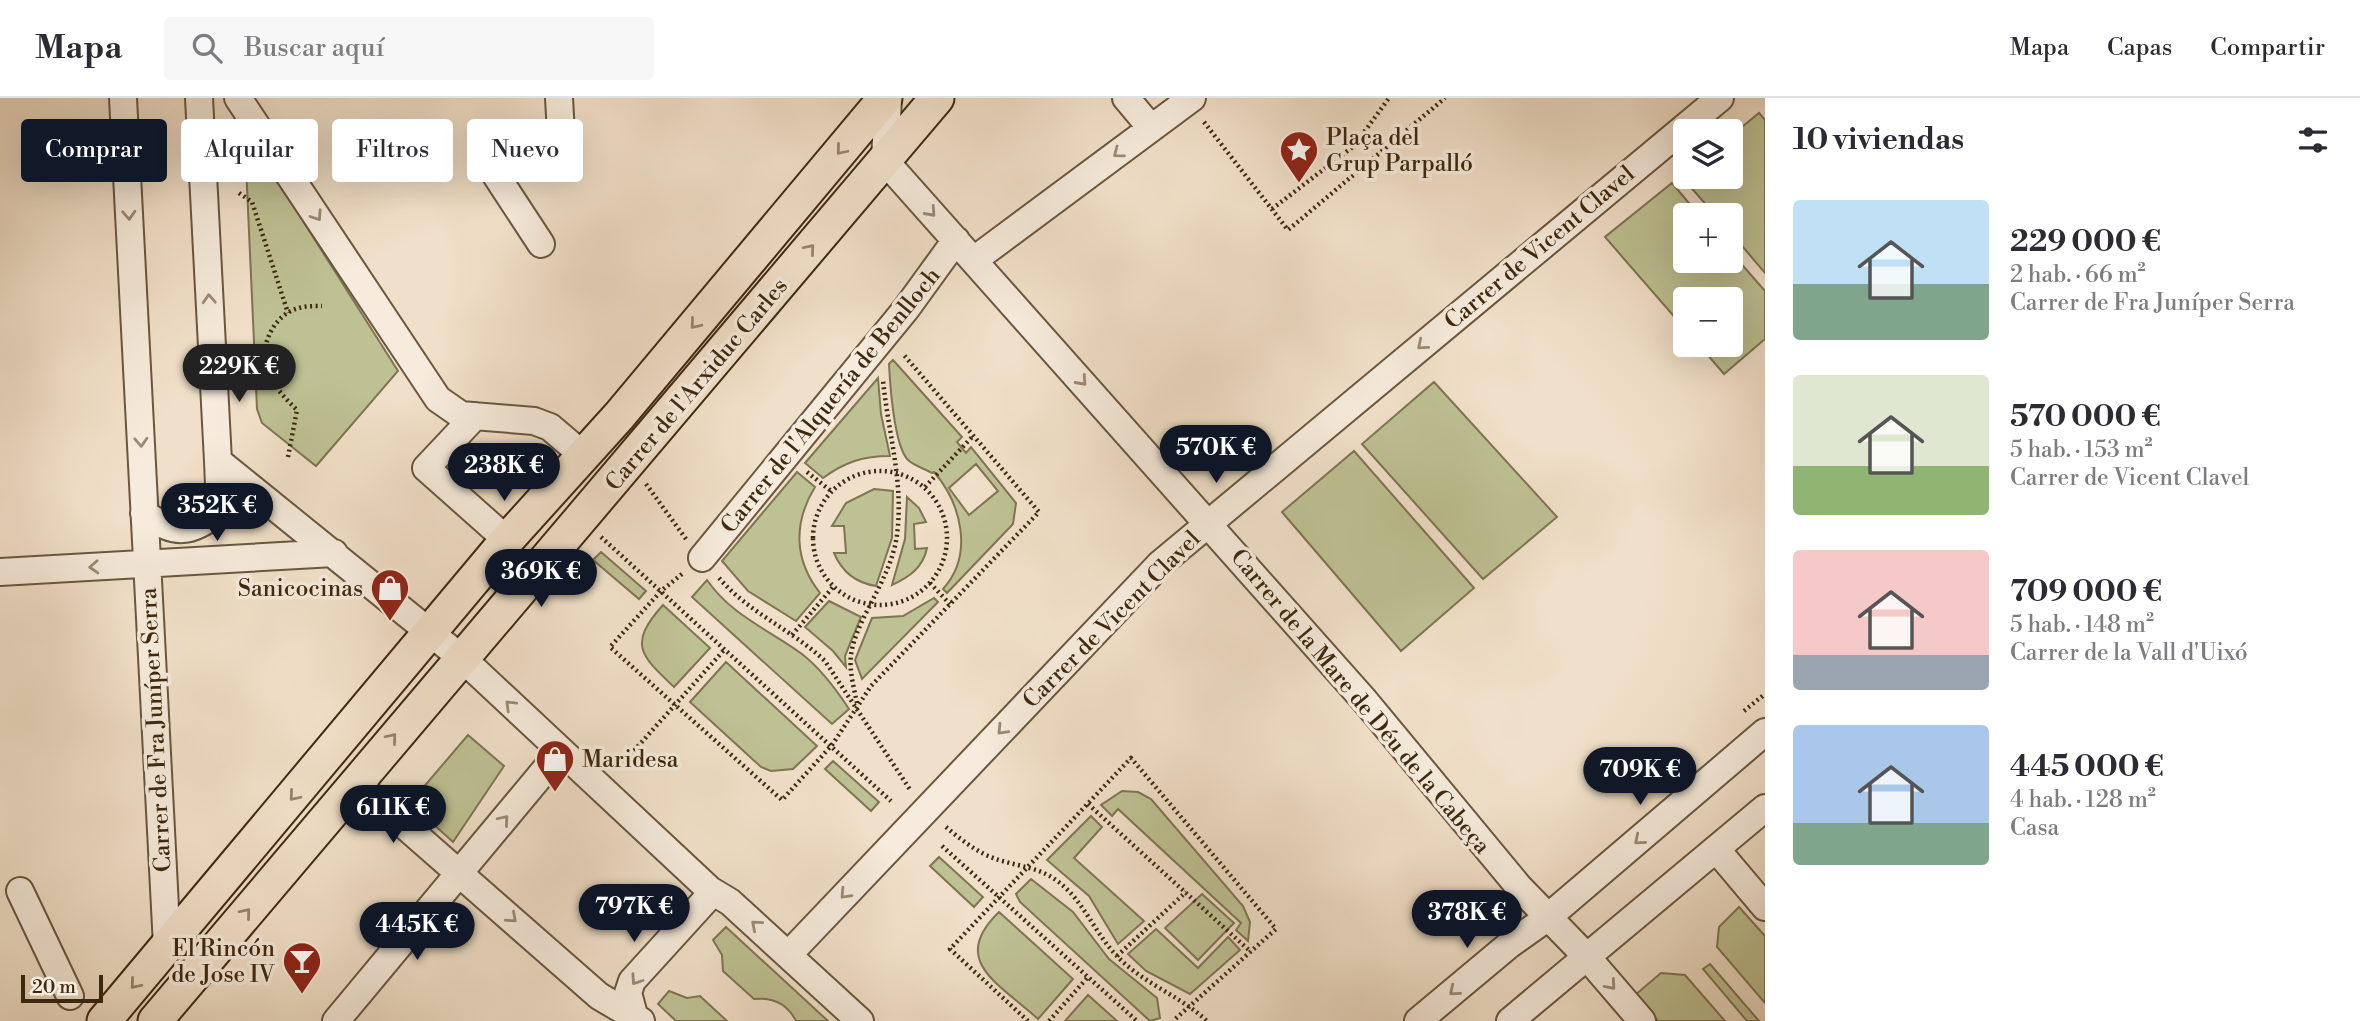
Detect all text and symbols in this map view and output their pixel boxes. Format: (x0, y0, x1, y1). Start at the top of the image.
search box (164, 17, 654, 80)
text: Mapa (35, 28, 122, 69)
icon: search (188, 29, 226, 67)
text: Buscar aquí (244, 32, 384, 64)
text: Mapa (2010, 33, 2069, 63)
text: Capas (2107, 33, 2172, 63)
text: Compartir (2210, 33, 2325, 63)
chip: Comprar (21, 119, 167, 182)
chip: Alquilar (181, 119, 318, 182)
chip: Filtros (332, 119, 453, 182)
chip: Nuevo (467, 119, 583, 182)
map controls (1673, 119, 1743, 357)
button: layers (1673, 119, 1743, 189)
text: 10 viviendas (1793, 121, 1964, 159)
icon: filters (2294, 121, 2332, 159)
place label: Plaça del Grup Parpalló (1326, 124, 1473, 178)
place icon: Plaça del Grup Parpalló (1278, 129, 1320, 184)
one-way arrow (837, 143, 850, 155)
one-way arrow (1113, 145, 1126, 157)
street label: Carrer de Vicent Clavel (1439, 160, 1640, 335)
button: + (1673, 203, 1743, 273)
one-way arrow (922, 204, 935, 217)
one-way arrow (308, 208, 321, 221)
one-way arrow (122, 210, 137, 221)
text: 229 000 € (2010, 223, 2161, 261)
icon: home (1849, 228, 1933, 312)
one-way arrow (802, 244, 814, 257)
text: 2 hab. · 66 m² (2010, 261, 2146, 289)
street label: Carrer de l'Alquería de Benlloch (715, 262, 947, 539)
street label: Carrer de l'Arxiduc Carles (600, 273, 794, 497)
button: − (1673, 287, 1743, 357)
text: Carrer de Fra Juníper Serra (2010, 289, 2295, 317)
one-way arrow (202, 293, 217, 304)
one-way arrow (691, 316, 703, 329)
one-way arrow (1417, 336, 1429, 349)
pin: 229K € (182, 344, 296, 404)
text: 229K € (199, 353, 279, 381)
one-way arrow (1074, 373, 1086, 386)
text: 570 000 € (2010, 398, 2161, 436)
icon: home (1849, 403, 1933, 487)
pin: 570K € (1159, 426, 1273, 485)
text: 570K € (1176, 434, 1256, 462)
text: 5 hab. · 153 m² (2010, 436, 2153, 464)
one-way arrow (133, 437, 148, 448)
pin: 238K € (447, 444, 561, 503)
text: 238K € (464, 452, 544, 480)
text: Carrer de Vicent Clavel (2010, 464, 2249, 492)
pin: 352K € (160, 484, 274, 543)
text: 352K € (177, 492, 257, 520)
street label: Carrer de Vicent Clavel (1017, 525, 1206, 714)
street label: Carrer de la Mare de Déu de la Cabeça (1224, 544, 1496, 860)
pin: 369K € (484, 550, 598, 609)
text: 369K € (501, 558, 581, 586)
one-way arrow (88, 559, 99, 574)
shop icon: Sanicocinas (369, 567, 411, 622)
text: 709 000 € (2010, 573, 2162, 611)
place label: Sanicocinas (238, 575, 363, 603)
icon: home (1849, 578, 1933, 662)
street label: Carrer de Fra Juníper Serra (135, 587, 177, 873)
text: 5 hab. · 148 m² (2010, 611, 2154, 639)
text: Carrer de la Vall d'Uixó (2010, 639, 2248, 667)
one-way arrow (506, 700, 519, 713)
one-way arrow (997, 721, 1010, 734)
one-way arrow (384, 734, 397, 746)
shop icon: Maridesa (534, 738, 576, 793)
place label: Maridesa (582, 746, 679, 774)
pin: 709K € (1583, 748, 1697, 807)
text: 445 000 € (2010, 748, 2164, 786)
icon: home (1849, 753, 1933, 837)
text: 709K € (1599, 756, 1681, 784)
pin: 611K € (336, 786, 450, 845)
text: 4 hab. · 128 m² (2010, 786, 2156, 814)
one-way arrow (290, 788, 302, 801)
text: 611K € (356, 794, 430, 822)
text: Casa (2010, 814, 2059, 842)
one-way arrow (496, 816, 508, 829)
one-way arrow (1634, 832, 1647, 844)
pin: 797K € (577, 884, 691, 944)
one-way arrow (841, 886, 854, 899)
pin: 378K € (1410, 890, 1524, 950)
text: 797K € (595, 893, 673, 921)
text: 378K € (1428, 899, 1506, 927)
pin: 445K € (360, 902, 474, 962)
one-way arrow (238, 908, 250, 921)
one-way arrow (503, 910, 516, 922)
text: 445K € (376, 911, 458, 939)
one-way arrow (751, 921, 764, 933)
place label: El Rincón de Jose IV (171, 935, 276, 989)
bar icon: El Rincón de Jose IV (281, 940, 323, 995)
scale bar (21, 972, 103, 1004)
one-way arrow (632, 972, 644, 985)
text: 20 m (32, 975, 76, 999)
one-way arrow (131, 975, 143, 988)
one-way arrow (1603, 977, 1615, 990)
one-way arrow (1450, 982, 1462, 995)

